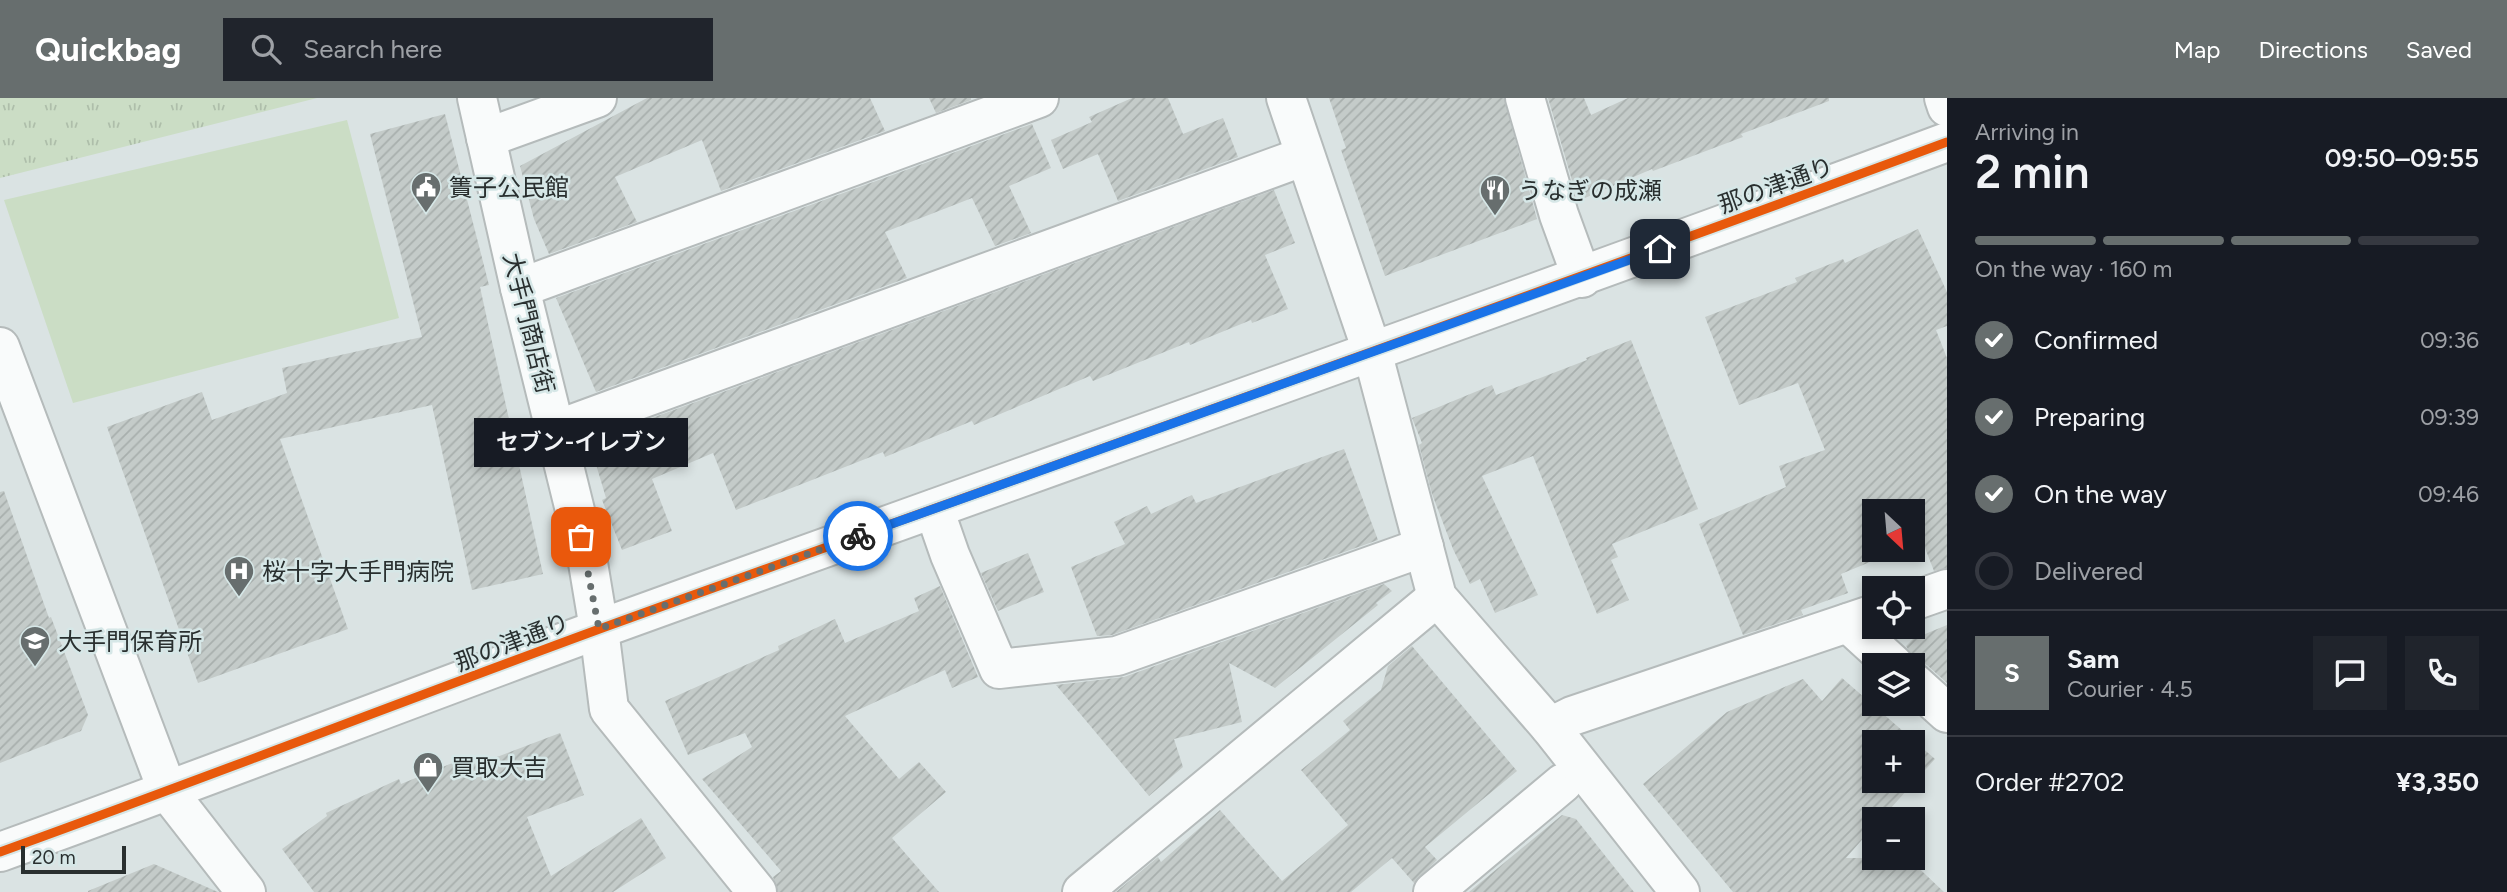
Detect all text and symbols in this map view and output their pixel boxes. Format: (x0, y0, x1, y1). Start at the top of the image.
search box (223, 18, 713, 81)
text: Quickbag (35, 30, 181, 69)
icon: search (247, 30, 285, 68)
text: Search here (303, 33, 442, 65)
text: Map (2174, 35, 2220, 64)
text: Directions (2258, 35, 2368, 64)
text: Saved (2406, 35, 2472, 64)
text: Arriving in (1975, 118, 2079, 146)
text: 09:50–09:55 (2325, 142, 2479, 174)
text: 2 min (1975, 144, 2090, 200)
street label: 那の津通り (1715, 151, 1837, 219)
public building icon: 簀子公民館 (409, 170, 443, 214)
place label: 簀子公民館 (449, 173, 569, 202)
restaurant icon: うなぎの成瀬 (1478, 173, 1512, 217)
place label: うなぎの成瀬 (1518, 176, 1662, 205)
pin (1630, 219, 1690, 279)
icon: home (1641, 230, 1679, 268)
street label: 大手門商店街 (498, 250, 560, 396)
text: On the way · 160 m (1975, 255, 2172, 283)
icon: check (1975, 321, 2013, 359)
text: Confirmed (2034, 324, 2158, 356)
text: 09:36 (2420, 326, 2479, 354)
icon: check (1975, 398, 2013, 436)
text: Preparing (2034, 401, 2145, 433)
text: 09:39 (2420, 403, 2479, 431)
callout: セブン-イレブン (474, 418, 688, 467)
text: セブン-イレブン (496, 428, 666, 456)
icon: check (1975, 475, 2013, 513)
text: On the way (2034, 478, 2167, 510)
text: 09:46 (2418, 480, 2479, 508)
north arrow (1862, 499, 1925, 562)
map controls (1862, 499, 1925, 870)
courier (823, 501, 893, 571)
pin (551, 507, 611, 567)
icon: bike (839, 517, 877, 555)
icon: bag (562, 518, 600, 556)
hospital icon: 桜十字大手門病院 (222, 554, 256, 598)
text: Delivered (2034, 555, 2143, 587)
place label: 桜十字大手門病院 (262, 557, 454, 586)
button: locate (1862, 576, 1925, 639)
street label: 那の津通り (451, 607, 573, 677)
school or university icon: 大手門保育所 (18, 624, 52, 668)
place label: 大手門保育所 (58, 627, 202, 656)
button: chat (2313, 636, 2387, 710)
button: phone (2405, 636, 2479, 710)
text: Sam (2067, 643, 2119, 675)
button: layers (1862, 653, 1925, 716)
text: S (2004, 657, 2020, 689)
text: Courier · 4.5 (2067, 675, 2193, 703)
button: + (1862, 730, 1925, 793)
shop icon: 買取大吉 (411, 750, 445, 794)
place label: 買取大吉 (451, 753, 547, 782)
text: Order #2702 (1975, 766, 2125, 798)
text: ¥3,350 (2396, 766, 2479, 798)
button: − (1862, 807, 1925, 870)
scale bar (21, 843, 126, 875)
text: 20 m (32, 846, 76, 869)

